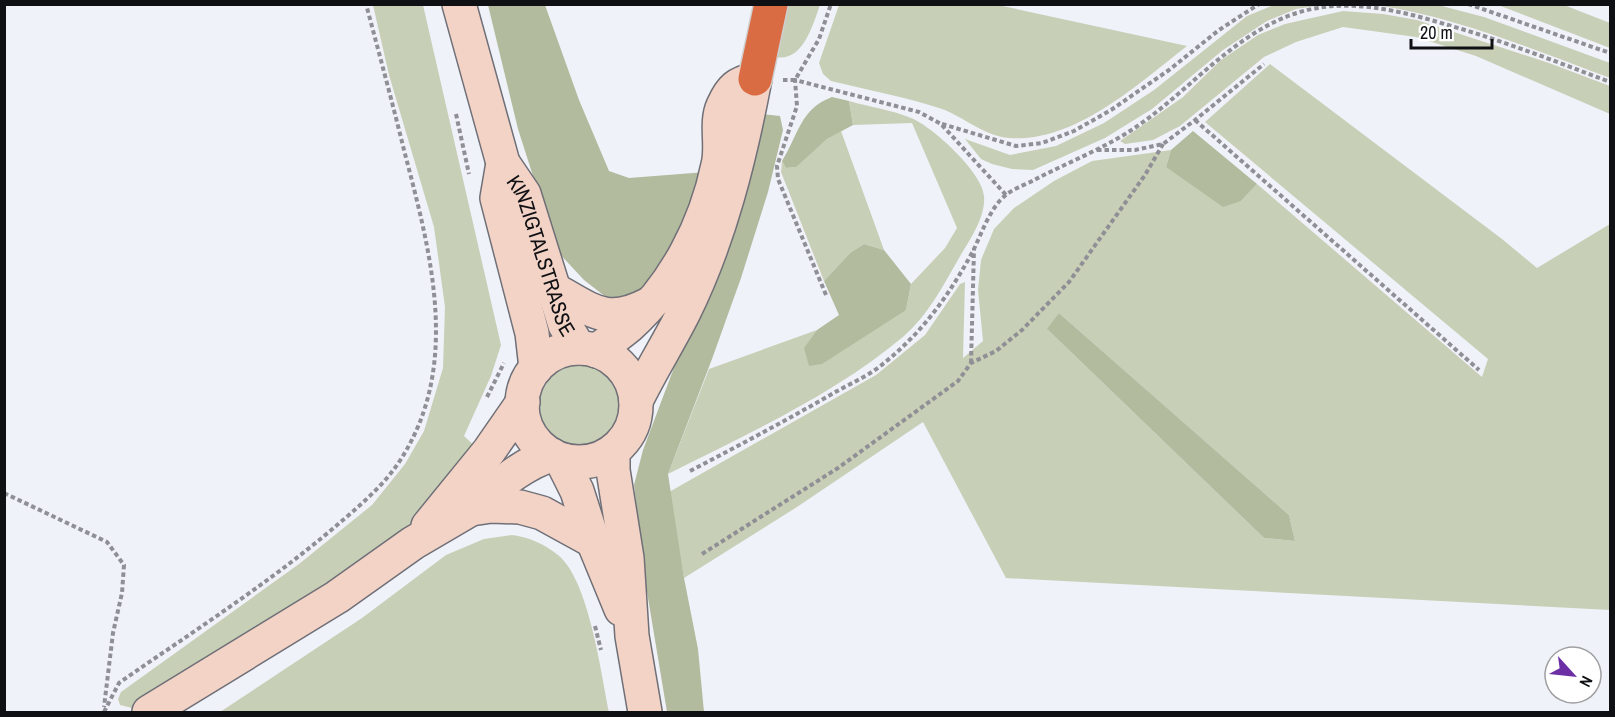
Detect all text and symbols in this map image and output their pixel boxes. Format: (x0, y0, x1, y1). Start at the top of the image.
scale bar (1411, 12, 1492, 50)
text: 20 m (1420, 20, 1453, 45)
street label: KINZIGTALSTRASSE (500, 169, 583, 341)
north arrow (1543, 645, 1603, 705)
text: N (1574, 673, 1598, 691)

